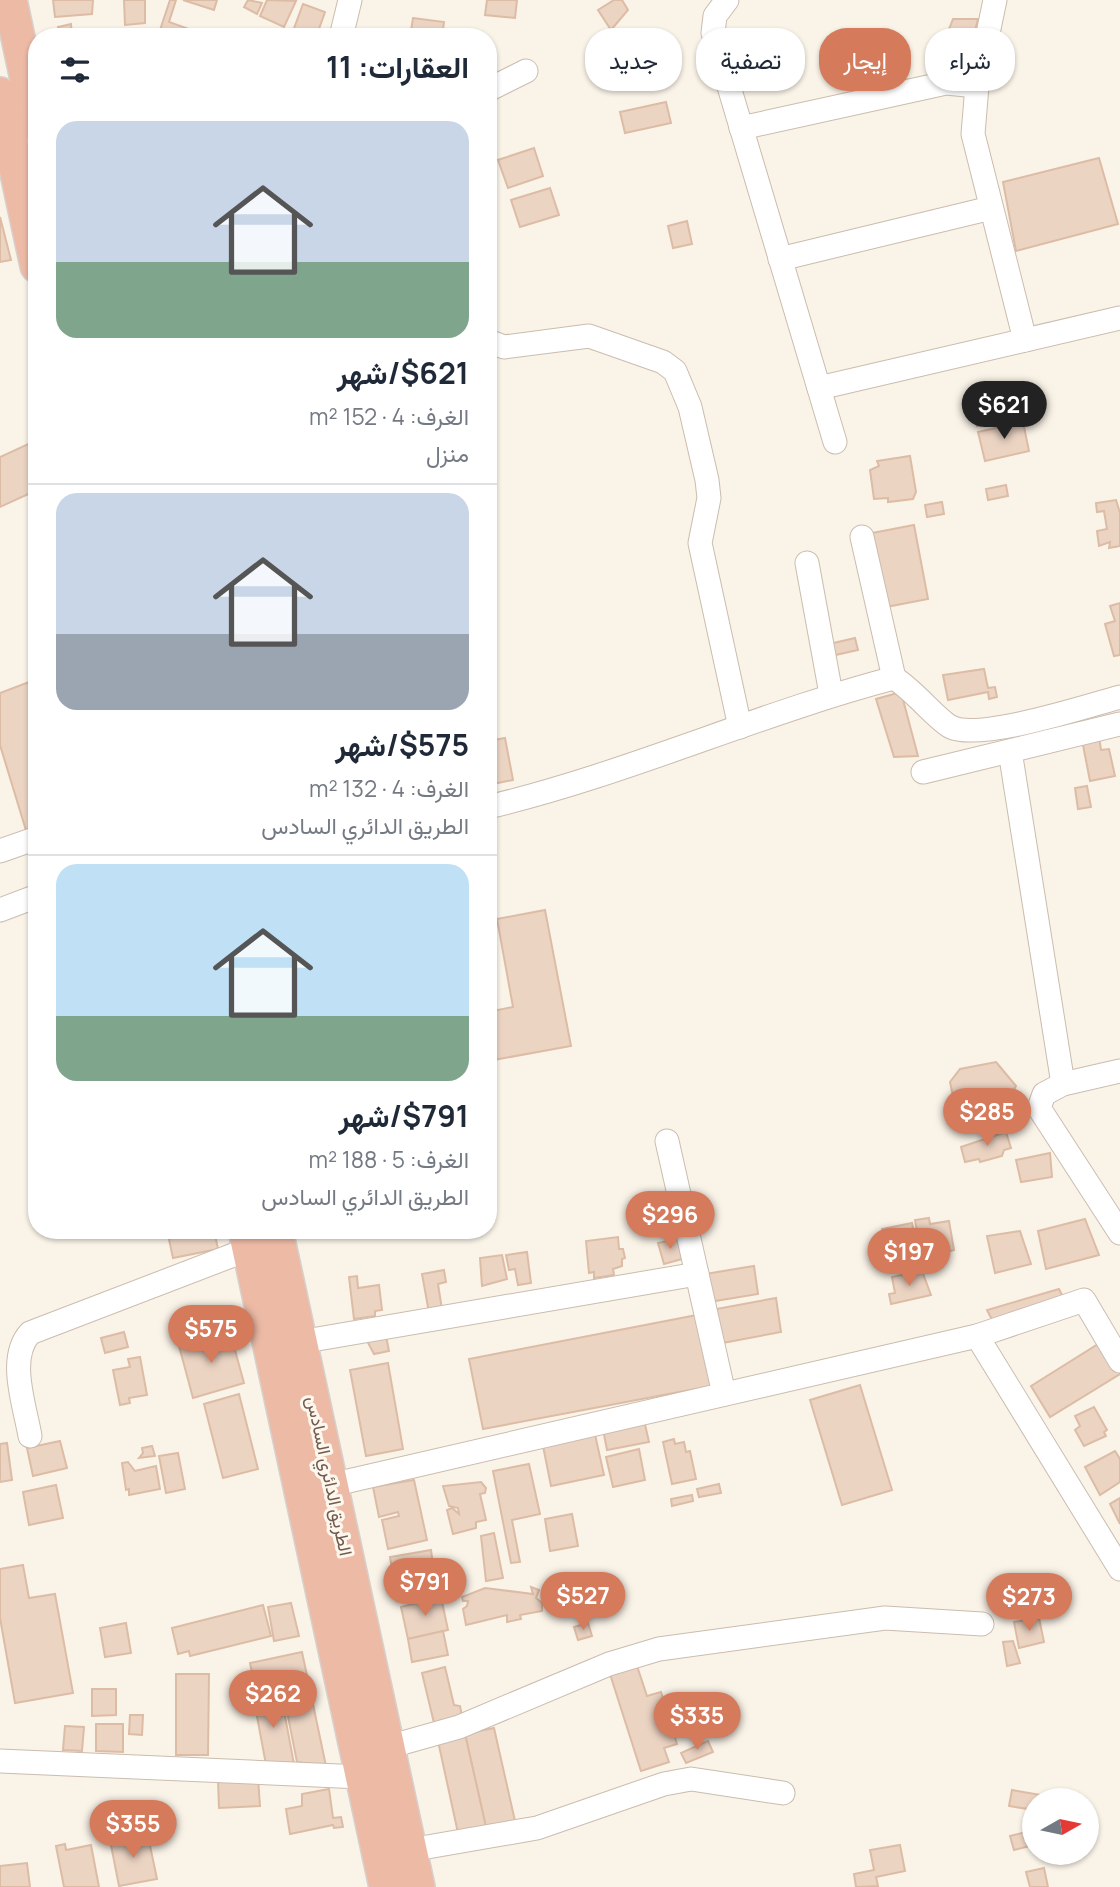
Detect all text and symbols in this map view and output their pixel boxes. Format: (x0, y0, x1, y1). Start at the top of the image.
chip: جديد (585, 28, 682, 91)
chip: تصفية (696, 28, 805, 91)
chip: إيجار (819, 28, 911, 91)
chip: شراء (925, 28, 1015, 91)
text: العقارات: 11 (326, 46, 469, 87)
icon: filters (56, 51, 94, 89)
icon: home (200, 167, 326, 293)
text: $621/شهر (337, 352, 469, 393)
pin: $621 (963, 382, 1045, 441)
text: $621 (978, 388, 1030, 420)
text: الغرف: 4 · 152 m² (309, 400, 469, 432)
text: منزل (426, 437, 469, 469)
icon: home (200, 539, 326, 665)
text: $575/شهر (335, 724, 469, 765)
text: الغرف: 4 · 132 m² (309, 772, 469, 804)
text: الطريق الدائري السادس (261, 809, 469, 841)
icon: home (200, 910, 326, 1036)
pin: $285 (946, 1088, 1028, 1148)
text: $791/شهر (339, 1095, 469, 1136)
text: $285 (959, 1095, 1015, 1127)
text: الغرف: 5 · 188 m² (308, 1143, 469, 1175)
text: الطريق الدائري السادس (261, 1180, 469, 1212)
pin: $296 (629, 1192, 711, 1251)
text: $296 (642, 1198, 698, 1230)
pin: $197 (868, 1228, 950, 1288)
text: $197 (883, 1235, 935, 1267)
pin: $575 (170, 1306, 252, 1365)
text: $575 (184, 1312, 238, 1344)
street label: الطريق الدائري السادس (297, 1394, 359, 1559)
pin: $791 (384, 1558, 466, 1618)
text: $791 (399, 1565, 451, 1597)
pin: $527 (542, 1572, 624, 1632)
pin: $273 (988, 1574, 1070, 1633)
text: $527 (556, 1579, 610, 1611)
text: $273 (1002, 1580, 1056, 1612)
pin: $262 (232, 1670, 314, 1730)
text: $262 (245, 1677, 301, 1709)
pin: $335 (656, 1692, 738, 1752)
text: $335 (670, 1699, 724, 1731)
north arrow (1022, 1788, 1099, 1866)
map controls (1022, 1788, 1099, 1865)
pin: $355 (92, 1800, 174, 1860)
text: $355 (106, 1807, 160, 1839)

